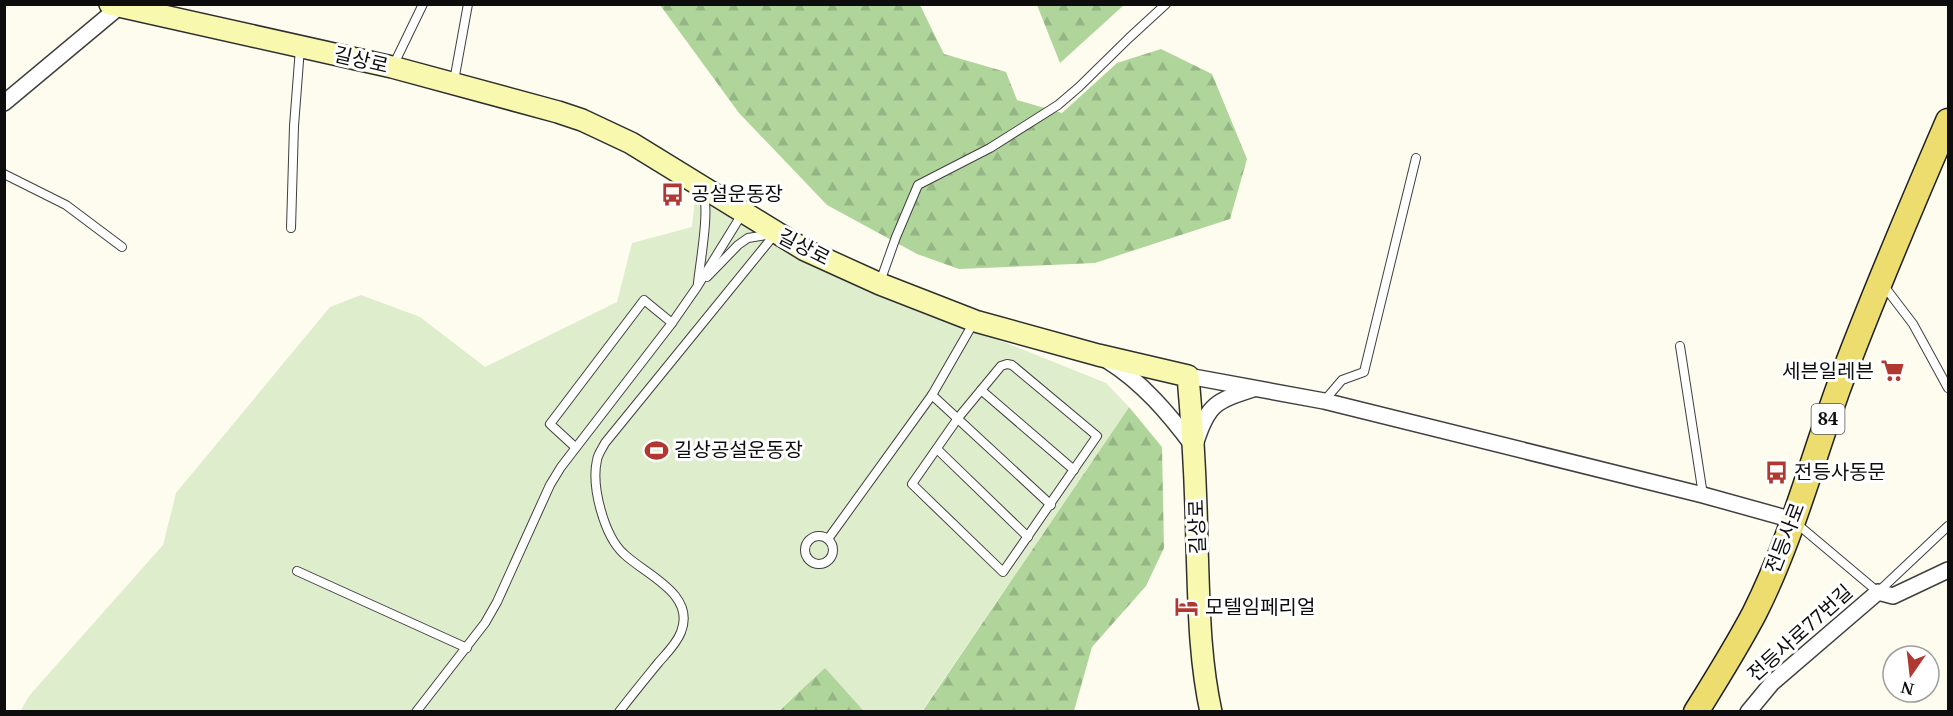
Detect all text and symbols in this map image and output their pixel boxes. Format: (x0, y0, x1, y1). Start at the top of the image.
street label: 길상로 (331, 40, 391, 79)
place label: 공설운동장 (691, 180, 783, 207)
bus stop icon: 공설운동장 (660, 181, 686, 207)
street label: 길상로 (774, 222, 835, 271)
place label: 세븐일레븐 (1782, 357, 1874, 384)
supermarket icon: 세븐일레븐 (1879, 358, 1905, 384)
road number: 84 (1812, 404, 1844, 434)
place label: 길상공설운동장 (674, 436, 803, 463)
sports icon: 길상공설운동장 (643, 437, 669, 463)
place label: 전등사동문 (1794, 458, 1886, 485)
bus stop icon: 전등사동문 (1763, 459, 1789, 485)
street label: 길상로 (1182, 499, 1211, 555)
street label: 전등사로 (1759, 499, 1810, 577)
street label: 전등사로77번길 (1741, 578, 1858, 687)
place label: 모텔임페리얼 (1205, 593, 1315, 620)
hotel icon: 모텔임페리얼 (1174, 594, 1200, 620)
north arrow (1881, 644, 1941, 704)
text: N (1898, 676, 1916, 701)

